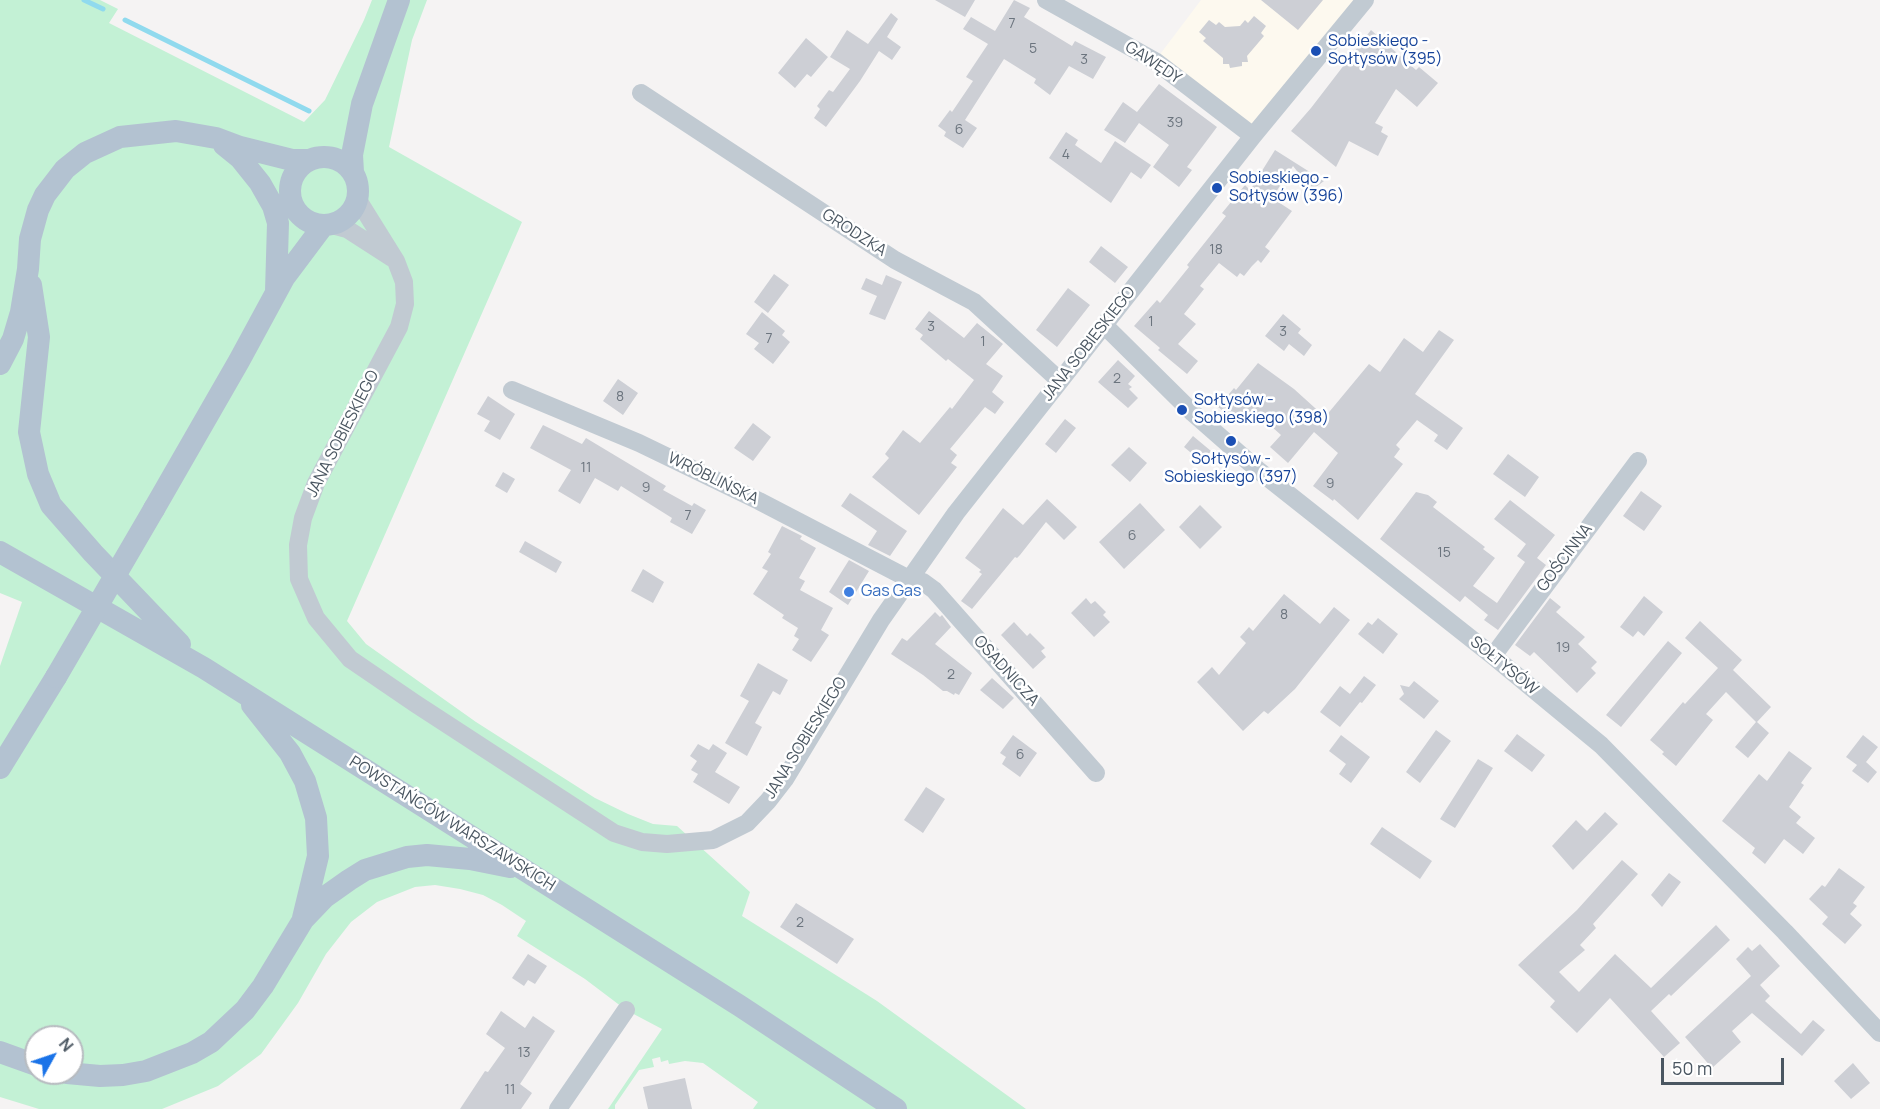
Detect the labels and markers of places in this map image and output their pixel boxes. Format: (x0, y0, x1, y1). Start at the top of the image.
place label: Sobieskiego - Sołtysów (395) (1328, 32, 1443, 70)
marker: Sobieskiego - Sołtysów (395) (1309, 44, 1323, 58)
place label: Sobieskiego - Sołtysów (396) (1229, 169, 1344, 207)
marker: Sobieskiego - Sołtysów (396) (1210, 181, 1224, 195)
place label: Sołtysów - Sobieskiego (398) (1194, 391, 1329, 429)
marker: Sołtysów - Sobieskiego (398) (1175, 403, 1189, 417)
marker: Sołtysów - Sobieskiego (397) (1224, 434, 1238, 448)
place label: Sołtysów - Sobieskiego (397) (1164, 450, 1298, 488)
place label: Gas Gas (861, 582, 921, 602)
marker: Gas Gas (842, 585, 856, 599)

